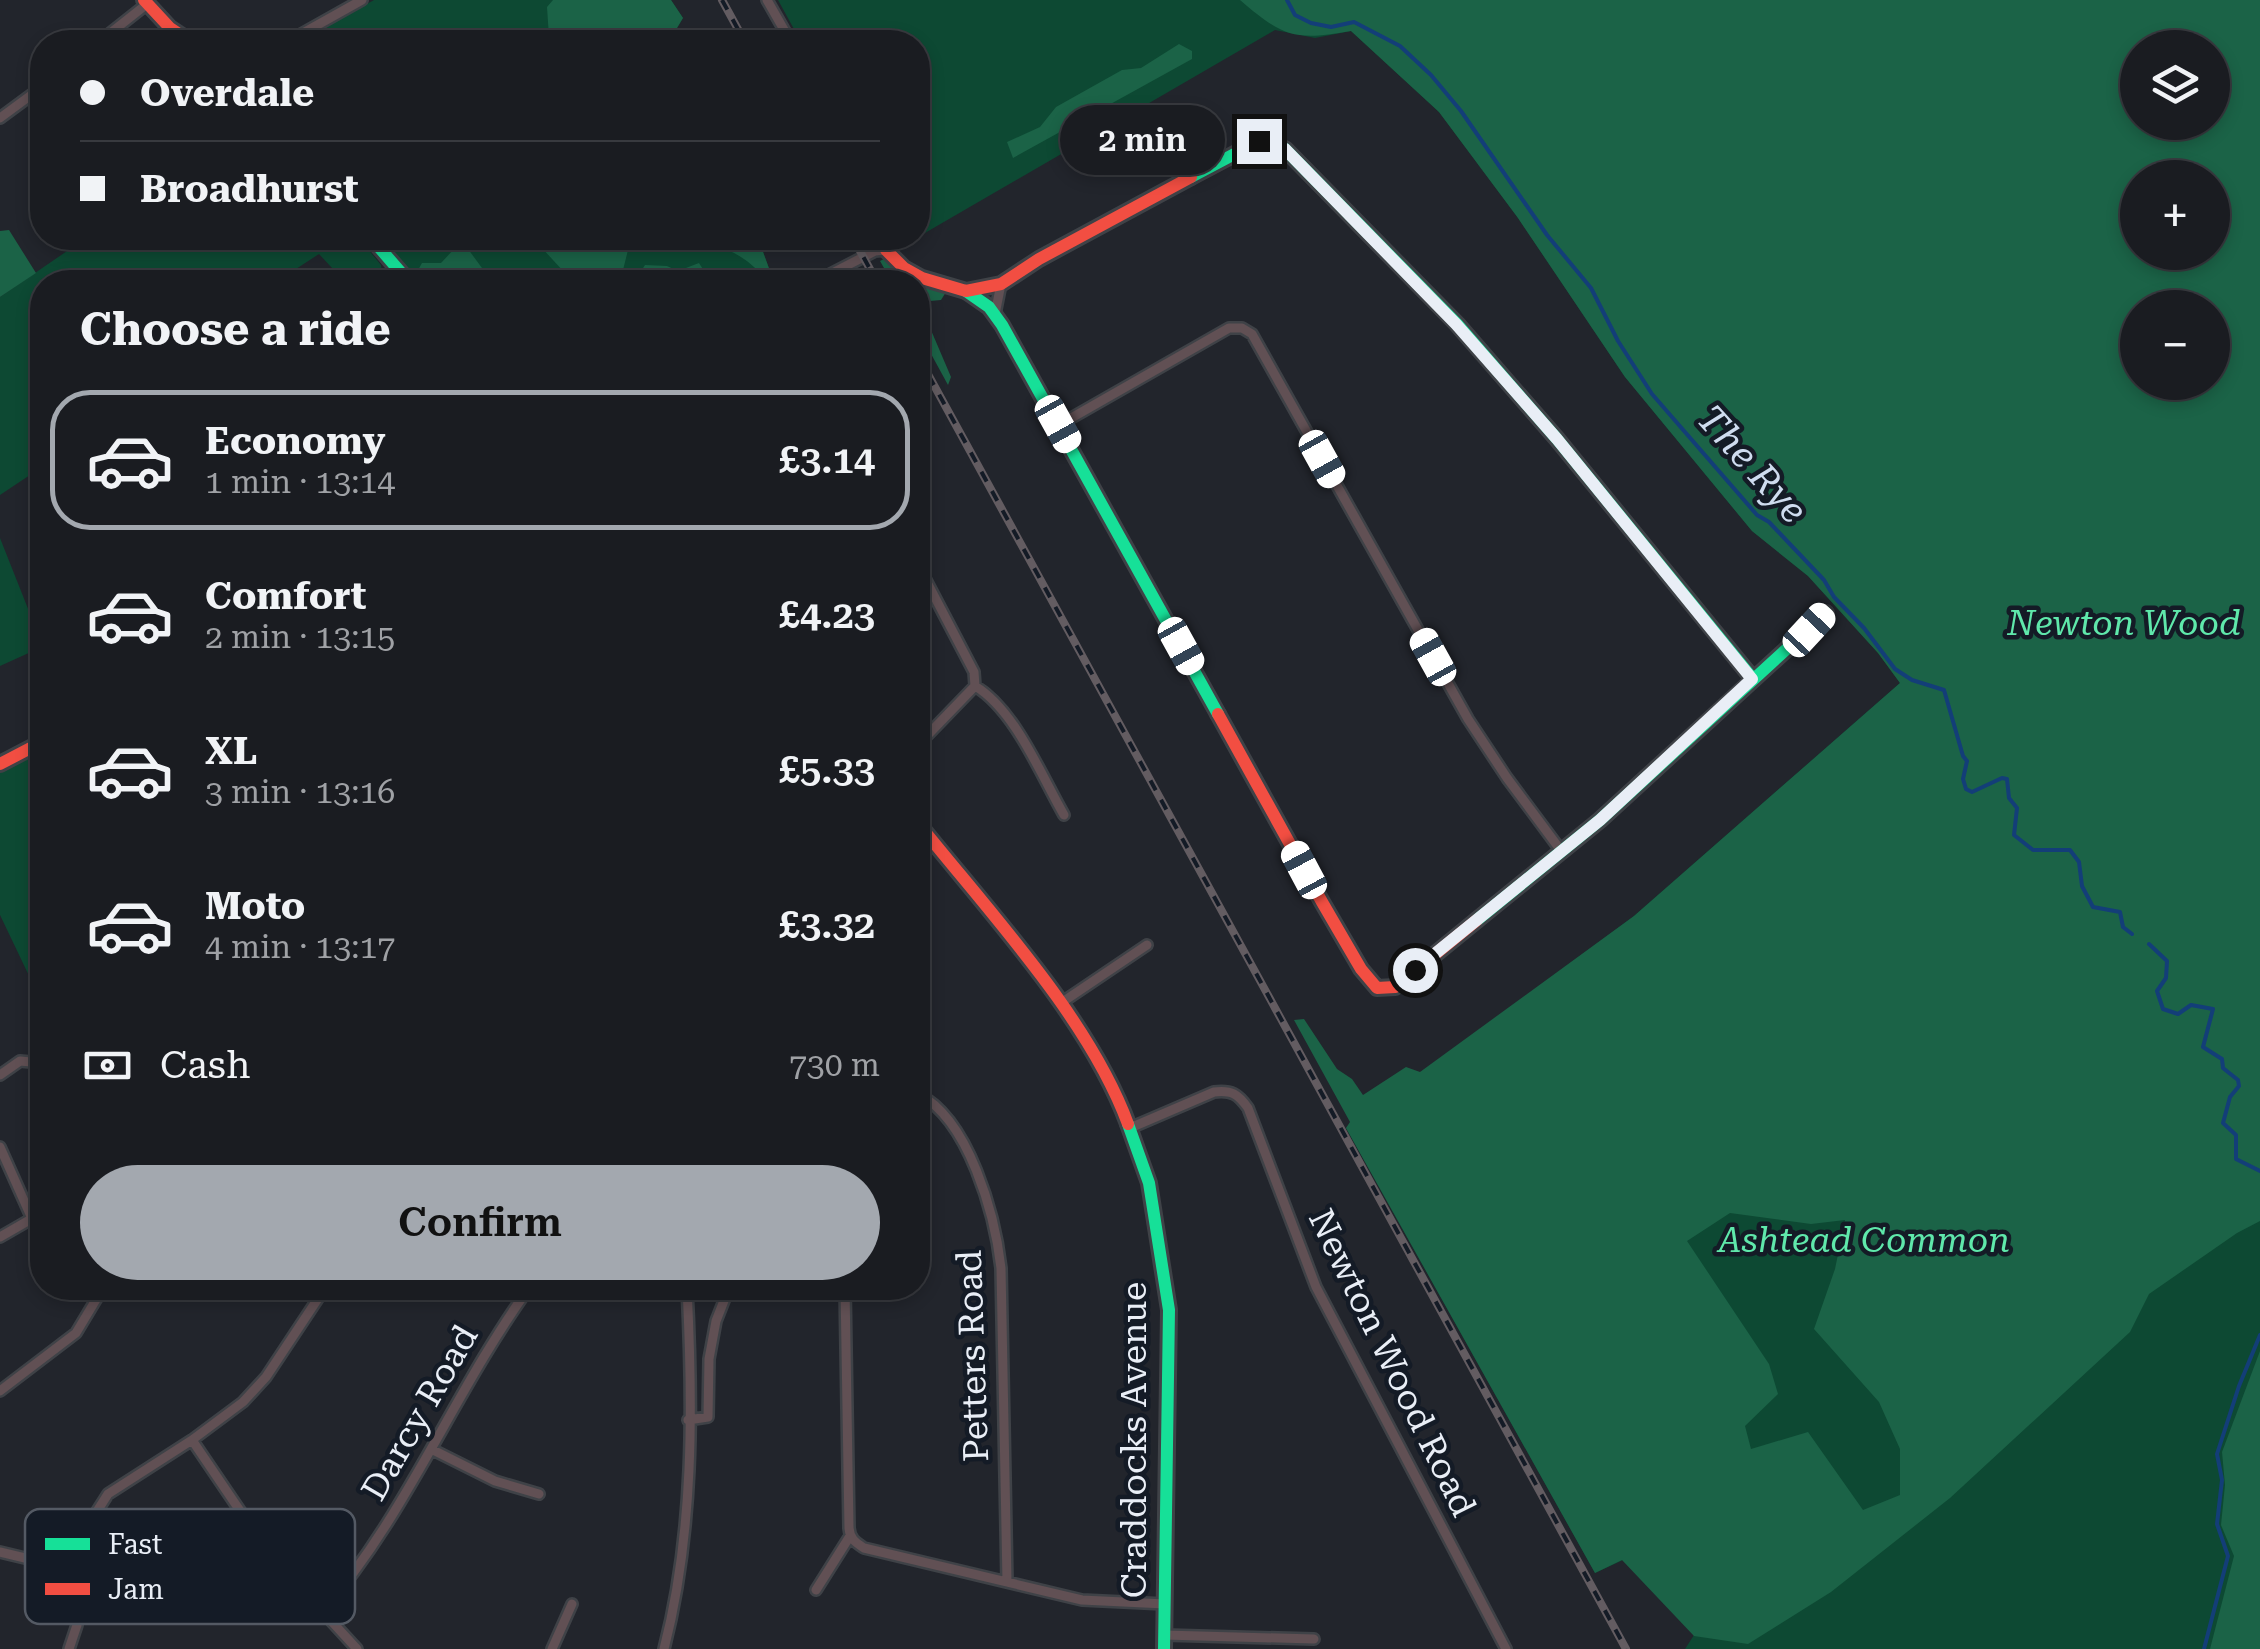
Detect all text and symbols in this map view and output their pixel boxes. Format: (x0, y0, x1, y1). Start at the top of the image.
map controls (2120, 30, 2230, 400)
button: layers (2120, 30, 2230, 140)
text: Overdale (140, 71, 314, 115)
callout: 2 min (1059, 106, 1224, 176)
route end (1237, 119, 1282, 164)
text: 2 min (1098, 121, 1187, 159)
button: + (2120, 160, 2230, 270)
text: Broadhurst (140, 167, 359, 211)
button: − (2120, 290, 2230, 400)
text: Choose a ride (80, 303, 391, 356)
car (1030, 390, 1086, 458)
water label: The Rye (1687, 396, 1816, 532)
icon: car (85, 415, 175, 505)
text: Economy (205, 419, 385, 463)
car (1294, 425, 1350, 493)
text: £3.14 (779, 438, 875, 482)
text: 1 min · 13:14 (205, 463, 395, 501)
icon: car (85, 570, 175, 660)
text: Comfort (205, 574, 366, 618)
text: £4.23 (779, 593, 875, 637)
car (1778, 598, 1840, 662)
park label: Newton Wood (2006, 603, 2241, 644)
car (1153, 612, 1209, 680)
text: 2 min · 13:15 (205, 618, 395, 656)
car (1405, 623, 1461, 691)
icon: car (85, 725, 175, 815)
text: XL (205, 729, 257, 773)
text: £5.33 (779, 748, 875, 792)
text: 3 min · 13:16 (205, 773, 395, 811)
car (1277, 836, 1331, 904)
icon: car (85, 880, 175, 970)
text: Moto (205, 884, 305, 928)
text: £3.32 (779, 903, 875, 947)
text: 4 min · 13:17 (205, 928, 395, 966)
route start (1393, 948, 1438, 993)
icon: cash (80, 1038, 135, 1093)
text: Cash (160, 1043, 250, 1087)
text: 730 m (789, 1046, 880, 1084)
button: Confirm (80, 1165, 880, 1280)
street label: Newton Wood Road (1300, 1203, 1484, 1523)
park label: Ashtead Common (1716, 1220, 2010, 1261)
street label: Petters Road (949, 1249, 997, 1463)
street label: Craddocks Avenue (1114, 1282, 1155, 1598)
street label: Darcy Road (353, 1318, 487, 1508)
legend (25, 1509, 355, 1624)
text: Fast (108, 1528, 162, 1561)
text: Jam (108, 1573, 164, 1606)

